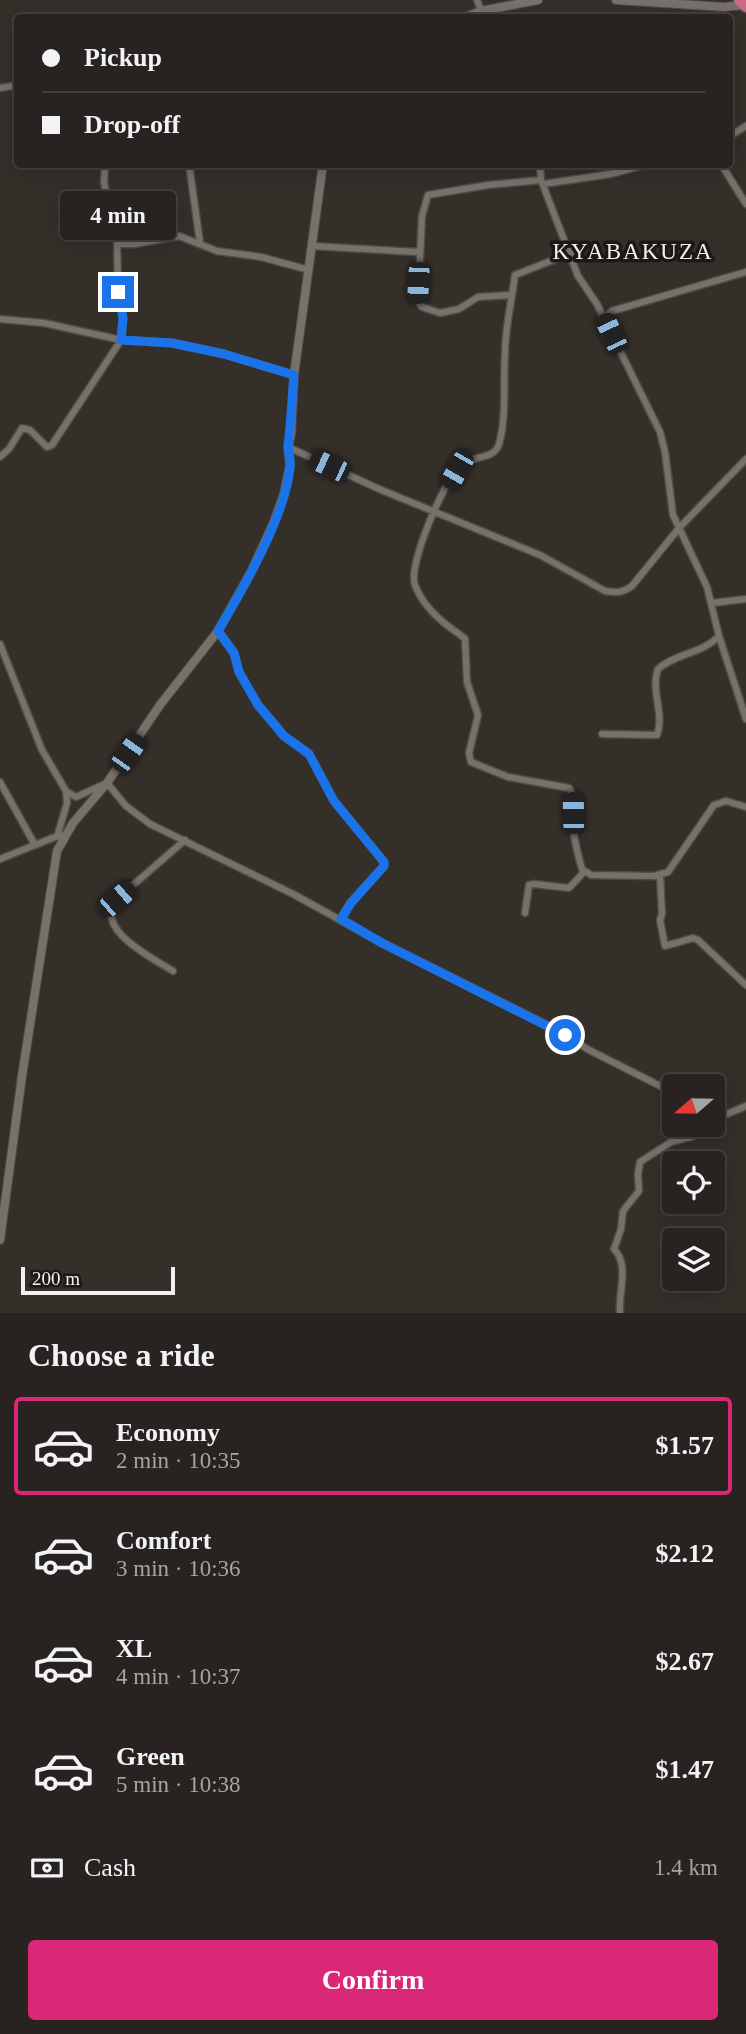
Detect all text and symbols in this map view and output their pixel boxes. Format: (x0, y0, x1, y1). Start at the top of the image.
text: Pickup (84, 43, 162, 72)
text: Drop-off (84, 110, 180, 139)
callout: 4 min (60, 190, 176, 240)
text: 4 min (90, 203, 146, 228)
district label: KYABAKUZA (552, 239, 714, 264)
car (407, 261, 430, 305)
route end (102, 276, 134, 308)
car (593, 310, 630, 356)
car (438, 447, 477, 493)
car (306, 448, 353, 484)
car (108, 730, 149, 776)
car (563, 792, 584, 834)
car (95, 877, 140, 921)
route start (549, 1019, 581, 1051)
north arrow (662, 1074, 724, 1138)
map controls (662, 1074, 725, 1291)
button: locate (662, 1151, 725, 1214)
button: layers (662, 1228, 725, 1291)
scale bar (21, 1264, 175, 1296)
text: 200 m (32, 1268, 80, 1289)
text: Choose a ride (28, 1337, 215, 1373)
icon: car (32, 1415, 95, 1478)
text: Economy (116, 1418, 220, 1447)
text: $1.57 (656, 1431, 714, 1460)
text: 2 min · 10:35 (116, 1448, 241, 1473)
icon: car (32, 1523, 95, 1586)
text: Comfort (116, 1526, 211, 1555)
text: $2.12 (656, 1539, 714, 1568)
text: 3 min · 10:36 (116, 1556, 241, 1581)
icon: car (32, 1631, 95, 1694)
text: XL (116, 1634, 152, 1663)
text: $2.67 (656, 1647, 714, 1676)
text: 4 min · 10:37 (116, 1664, 241, 1689)
icon: car (32, 1739, 95, 1802)
text: Green (116, 1742, 185, 1771)
text: $1.47 (656, 1755, 714, 1784)
text: 5 min · 10:38 (116, 1772, 241, 1797)
icon: cash (28, 1849, 66, 1887)
text: Cash (84, 1853, 136, 1882)
text: 1.4 km (654, 1855, 718, 1880)
button: Confirm (28, 1940, 718, 2020)

